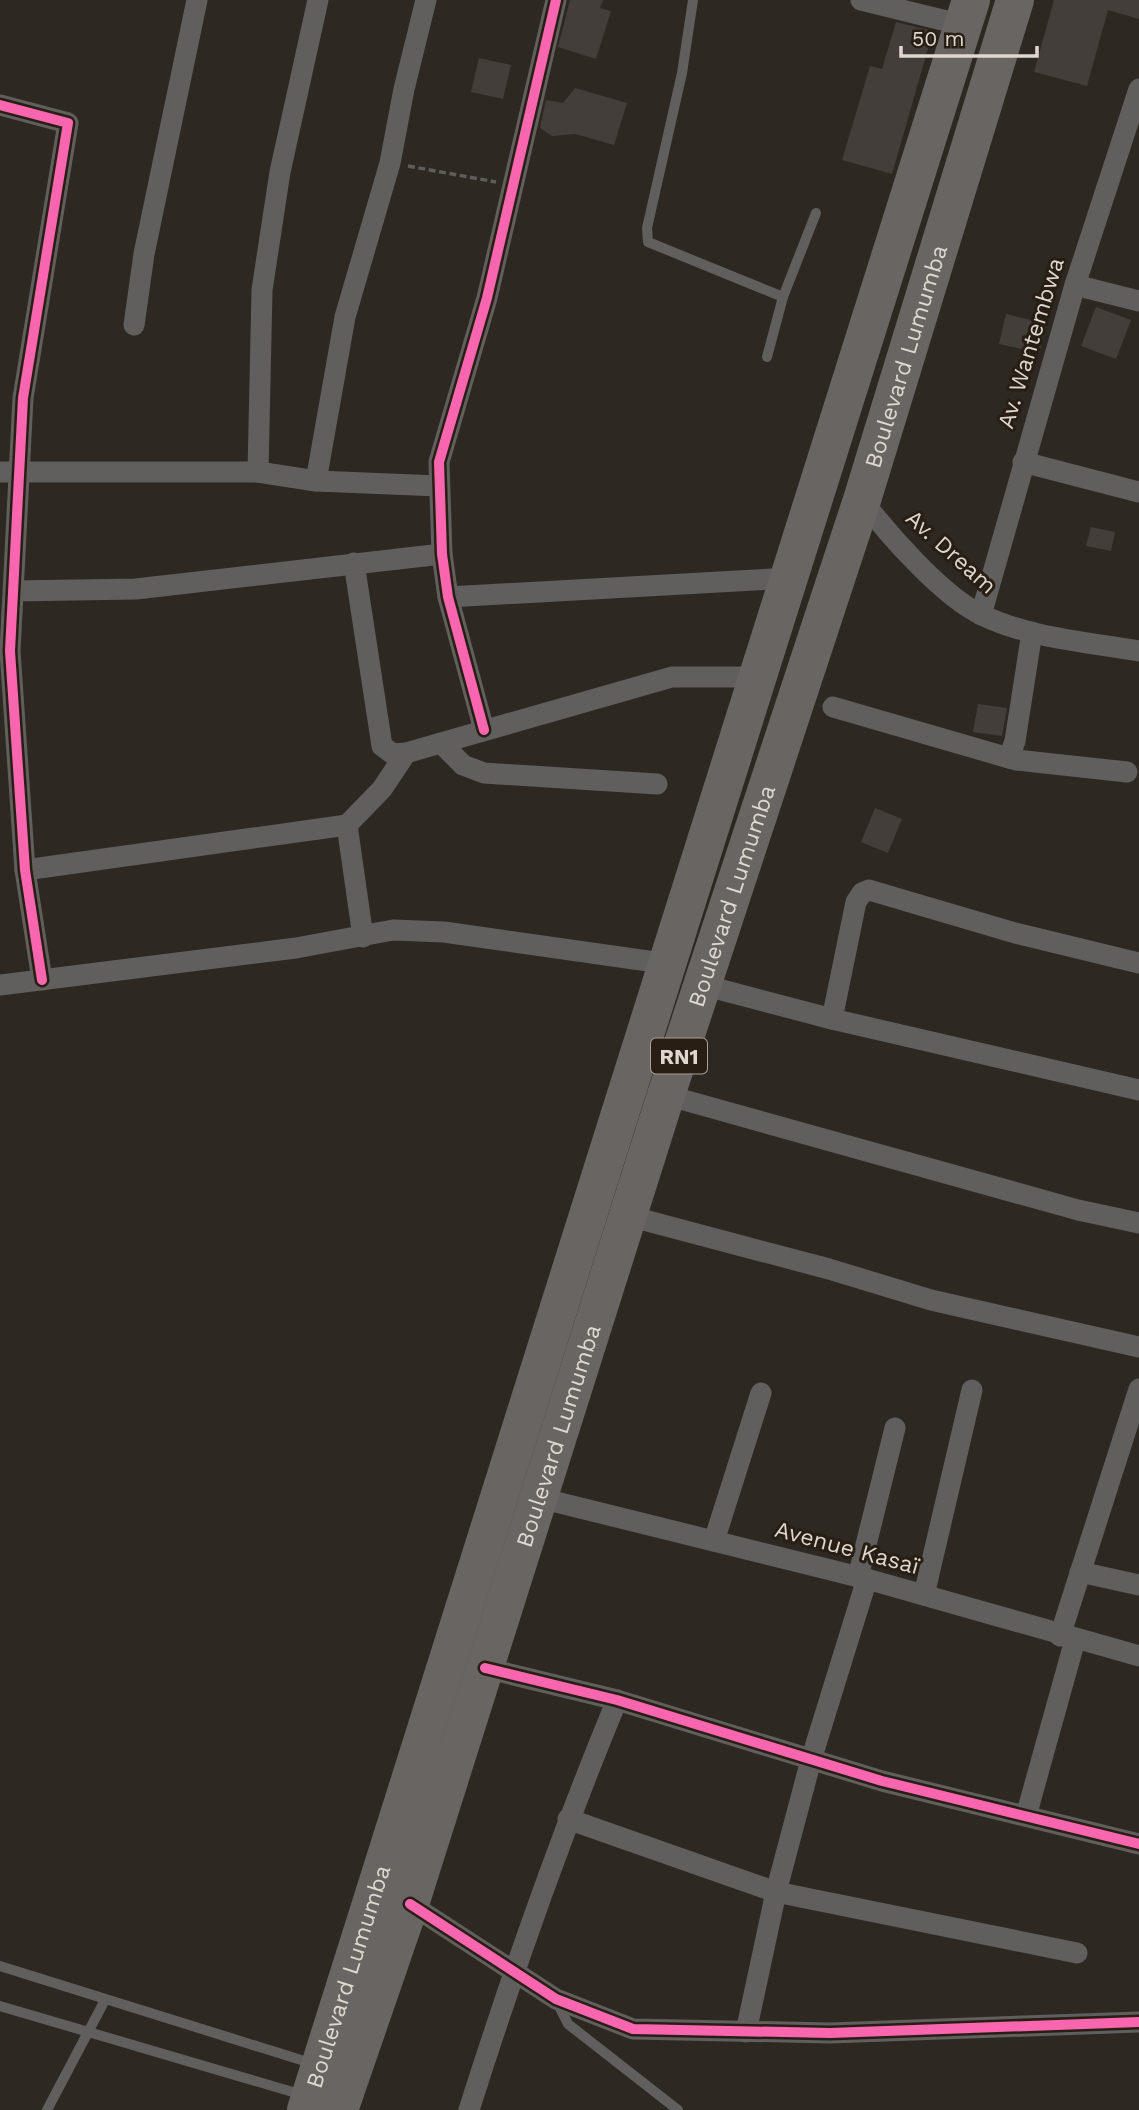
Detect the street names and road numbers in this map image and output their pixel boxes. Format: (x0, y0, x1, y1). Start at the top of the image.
street label: Boulevard Lumumba (859, 241, 953, 471)
street label: Av. Wantembwa (992, 254, 1070, 432)
street label: Av. Dream (900, 504, 1002, 600)
street label: Boulevard Lumumba (682, 781, 781, 1010)
road number: RN1 (651, 1038, 707, 1074)
street label: Boulevard Lumumba (510, 1321, 606, 1551)
street label: Avenue Kasaï (772, 1516, 923, 1580)
street label: Boulevard Lumumba (300, 1862, 396, 2091)

